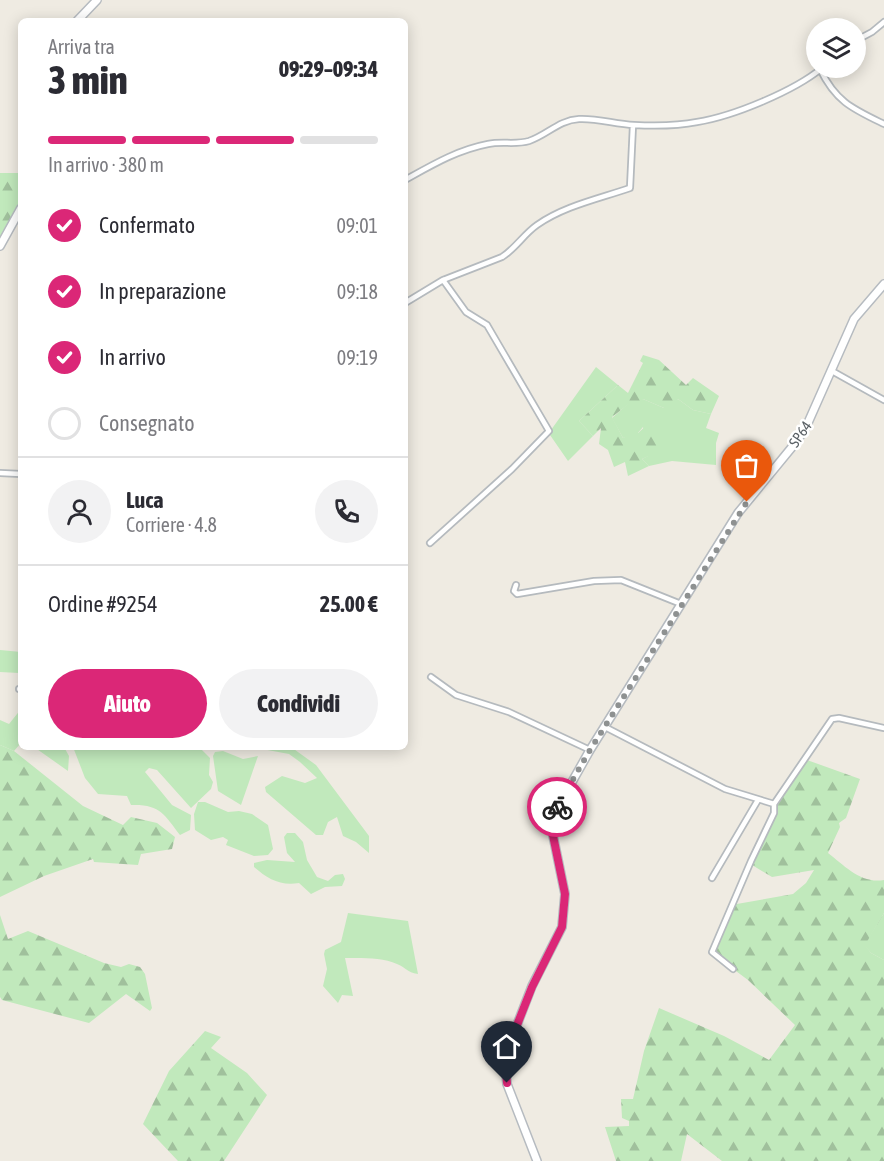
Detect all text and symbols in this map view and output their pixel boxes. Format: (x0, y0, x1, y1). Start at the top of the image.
map controls (806, 18, 866, 78)
button: layers (806, 18, 866, 78)
text: Arriva tra (48, 35, 115, 58)
text: 09:29–09:34 (279, 56, 378, 82)
text: 3 min (48, 58, 128, 102)
text: In arrivo · 380 m (48, 153, 164, 176)
icon: check (48, 209, 81, 242)
text: Confermato (99, 212, 195, 238)
text: 09:01 (336, 214, 378, 237)
icon: check (48, 275, 81, 308)
text: In preparazione (99, 278, 226, 304)
text: 09:18 (337, 280, 378, 303)
icon: check (48, 341, 81, 374)
text: In arrivo (99, 344, 166, 370)
text: 09:19 (337, 346, 378, 369)
text: Consegnato (99, 410, 194, 436)
street label: SP64 (785, 418, 815, 450)
pin (721, 440, 772, 502)
icon: bag (730, 449, 763, 482)
button: person (48, 480, 111, 543)
button: phone (315, 480, 378, 543)
text: Luca (126, 487, 164, 513)
text: Corriere · 4.8 (126, 513, 217, 536)
text: Ordine #9254 (48, 591, 158, 617)
text: 25.00 € (320, 591, 378, 617)
button: Aiuto (48, 669, 207, 738)
button: Condividi (219, 669, 378, 738)
courier (527, 777, 587, 837)
icon: bike (541, 791, 574, 824)
pin (481, 1021, 532, 1083)
icon: home (490, 1030, 523, 1063)

